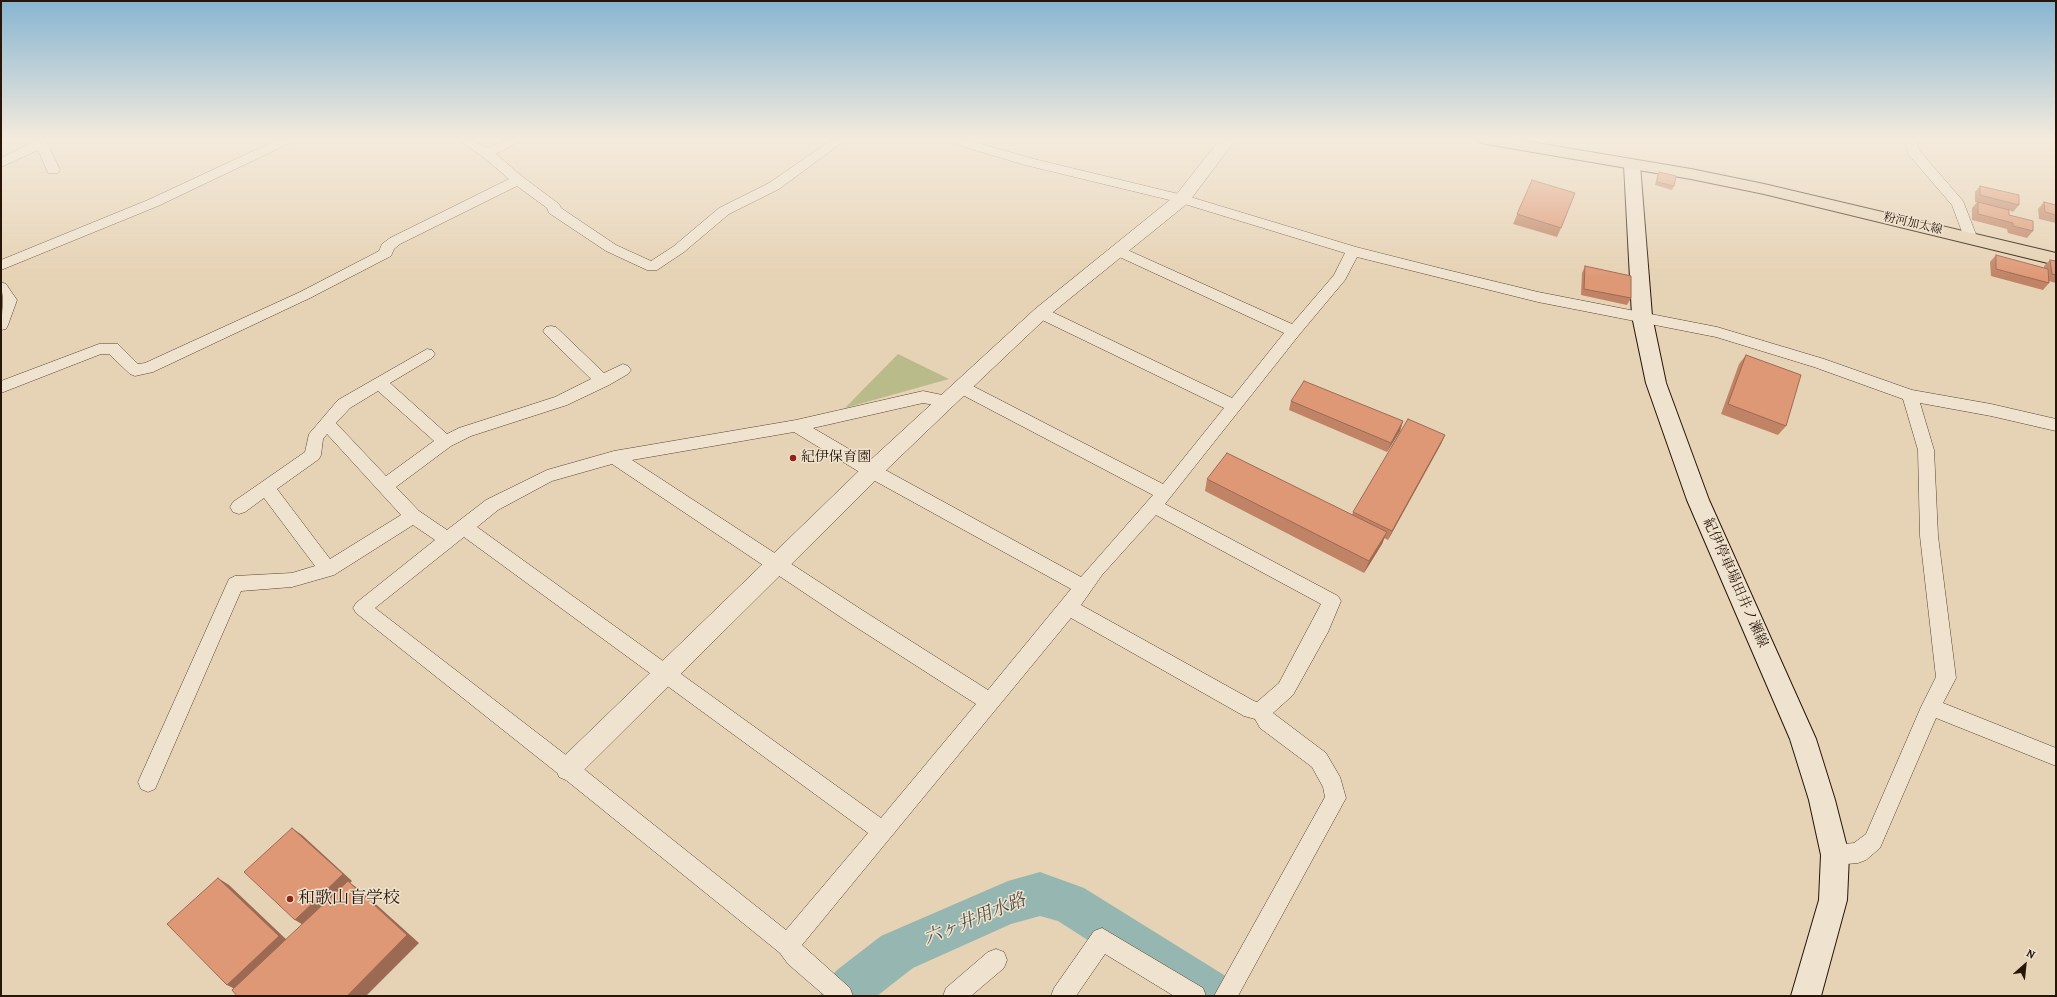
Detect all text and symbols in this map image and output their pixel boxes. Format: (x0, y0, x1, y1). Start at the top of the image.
street label: 粉河加太線 (1882, 210, 1944, 238)
place label: 紀伊保育園 (801, 450, 871, 466)
marker: 紀伊保育園 (788, 453, 798, 463)
street label: 紀伊停車場田井ノ瀬線 (1699, 516, 1771, 650)
place label: 和歌山盲学校 (298, 889, 400, 909)
water label: 六ヶ井用水路 (921, 890, 1029, 950)
marker: 和歌山盲学校 (285, 894, 295, 904)
north arrow (2005, 945, 2045, 985)
text: N (2024, 945, 2038, 962)

